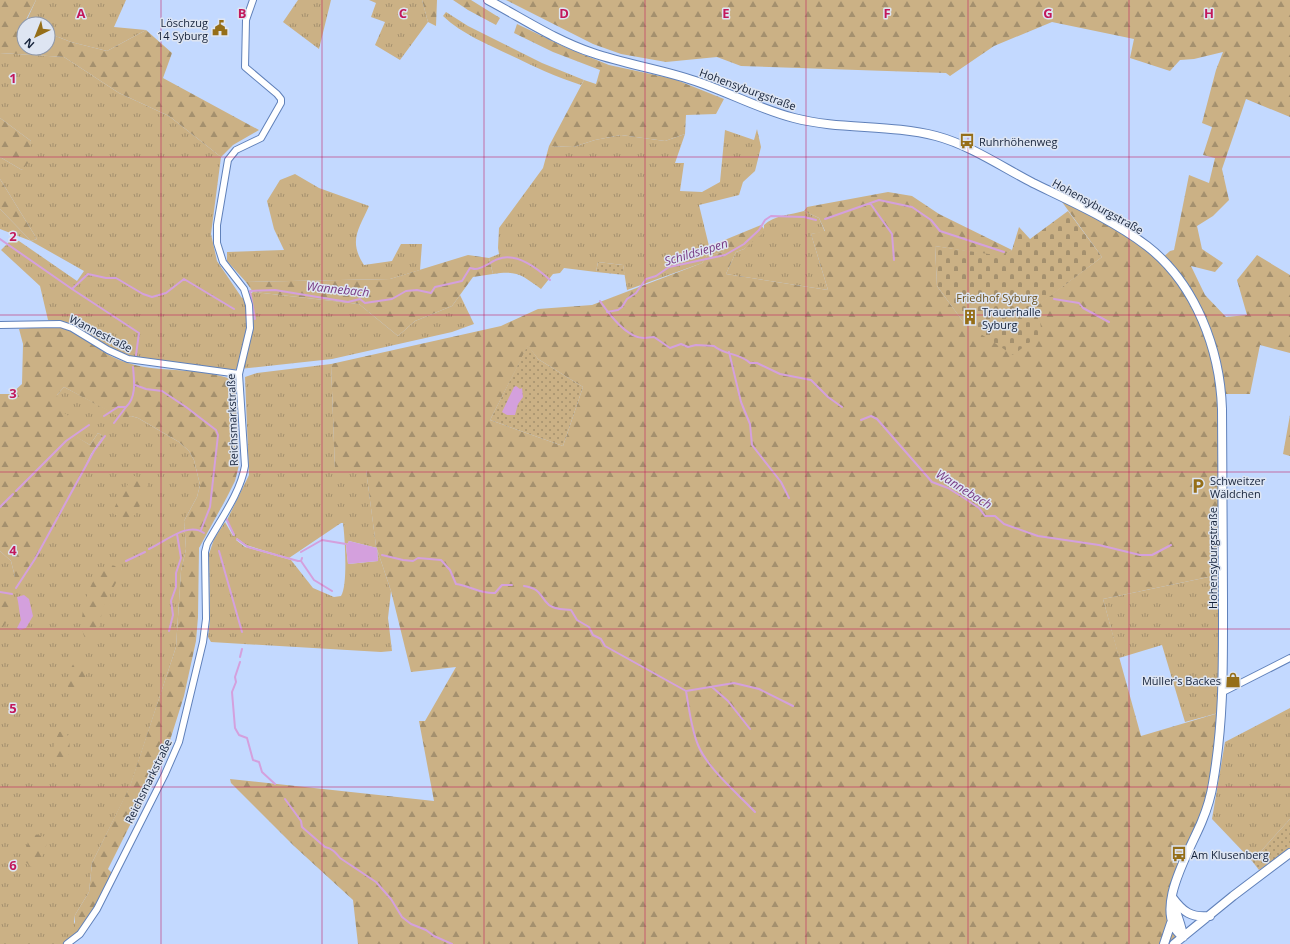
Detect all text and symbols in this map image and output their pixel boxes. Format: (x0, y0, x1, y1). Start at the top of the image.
text: A (77, 4, 86, 22)
text: B (238, 4, 247, 22)
text: C (399, 4, 407, 22)
text: D (559, 4, 569, 22)
text: E (722, 4, 730, 22)
text: F (883, 4, 891, 22)
text: G (1043, 4, 1053, 22)
text: H (1204, 4, 1214, 22)
place label: Löschzug 14 Syburg (157, 15, 208, 43)
north arrow (16, 16, 56, 56)
public building icon: Löschzug 14 Syburg (211, 19, 229, 37)
text: N (20, 35, 37, 52)
street label: Hohensyburgstraße (698, 65, 798, 113)
text: 1 (9, 69, 17, 87)
bus stop icon: Ruhrhöhenweg (958, 132, 976, 150)
place label: Ruhrhöhenweg (979, 134, 1058, 149)
street label: Hohensyburgstraße (1050, 175, 1146, 237)
text: 2 (9, 227, 17, 245)
water label: Schildsiepen (662, 234, 730, 270)
water label: Wannebach (306, 277, 370, 301)
park label: Friedhof Syburg (956, 290, 1038, 305)
place label: Trauerhalle Syburg (982, 304, 1041, 332)
building icon: Trauerhalle Syburg (961, 308, 979, 326)
street label: Wannestraße (67, 311, 135, 355)
street label: Reichsmarkstraße (223, 374, 241, 466)
text: 3 (9, 384, 17, 402)
water label: Wannebach (933, 465, 995, 513)
place label: Schweitzer Wäldchen (1210, 473, 1266, 501)
parking icon: Schweitzer Wäldchen (1189, 477, 1207, 495)
street label: Hohensyburgstraße (1205, 507, 1220, 609)
text: 4 (9, 541, 17, 559)
shop icon: Müller's Backes (1224, 671, 1242, 689)
place label: Müller's Backes (1142, 673, 1221, 688)
text: 5 (9, 699, 17, 717)
street label: Reichsmarkstraße (121, 736, 175, 826)
bus stop icon: Am Klusenberg (1170, 845, 1188, 863)
place label: Am Klusenberg (1191, 847, 1269, 862)
text: 6 (9, 856, 17, 874)

